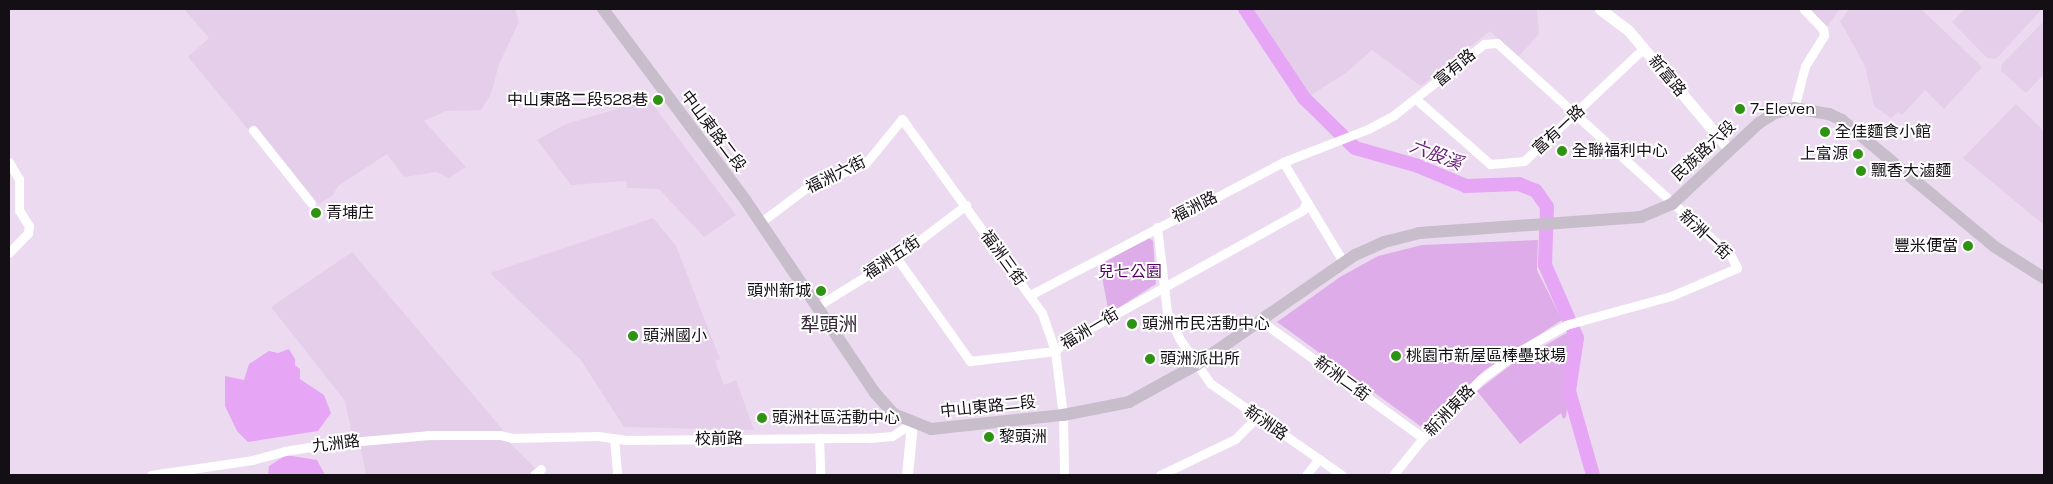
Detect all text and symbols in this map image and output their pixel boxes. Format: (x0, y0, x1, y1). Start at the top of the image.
street label: 富有路 (1430, 45, 1480, 91)
street label: 新富路 (1644, 51, 1690, 101)
street label: 中山東路二段 (676, 87, 750, 175)
place label: 中山東路二段528巷 (507, 90, 648, 110)
marker: 中山東路二段528巷 (652, 94, 664, 106)
place label: 7-Eleven (1750, 99, 1815, 119)
street label: 富有一路 (1529, 101, 1589, 159)
marker: 7-Eleven (1734, 103, 1746, 115)
street label: 民族路六段 (1668, 117, 1740, 185)
place label: 全佳麵食小館 (1835, 122, 1931, 142)
marker: 全佳麵食小館 (1819, 126, 1831, 138)
water label: 六股溪 (1407, 135, 1465, 175)
place label: 全聯福利中心 (1572, 141, 1668, 161)
place label: 上富源 (1800, 144, 1848, 164)
marker: 全聯福利中心 (1556, 145, 1568, 157)
marker: 上富源 (1852, 148, 1864, 160)
street label: 福洲六街 (803, 152, 869, 198)
place label: 飄香大滷麵 (1871, 161, 1951, 181)
marker: 飄香大滷麵 (1855, 165, 1867, 177)
street label: 福洲路 (1169, 188, 1221, 226)
place label: 青埔庄 (326, 203, 374, 223)
street label: 新洲一街 (1675, 206, 1735, 264)
marker: 青埔庄 (310, 207, 322, 219)
street label: 福洲三街 (976, 226, 1030, 290)
street label: 福洲五街 (860, 232, 924, 284)
place label: 豐米便當 (1894, 236, 1958, 256)
marker: 豐米便當 (1962, 240, 1974, 252)
park label: 兒七公園 (1098, 262, 1162, 282)
place label: 頭州新城 (747, 281, 811, 301)
marker: 頭州新城 (815, 285, 827, 297)
street label: 福洲一街 (1058, 304, 1122, 354)
district label: 犁頭洲 (801, 314, 857, 336)
place label: 頭洲市民活動中心 (1142, 314, 1270, 334)
marker: 頭洲市民活動中心 (1126, 318, 1138, 330)
place label: 頭洲國小 (643, 326, 707, 346)
marker: 頭洲國小 (627, 330, 639, 342)
place label: 桃園市新屋區棒壘球場 (1406, 346, 1566, 366)
place label: 頭洲派出所 (1160, 349, 1240, 369)
marker: 桃園市新屋區棒壘球場 (1390, 350, 1402, 362)
street label: 新洲二街 (1310, 352, 1374, 406)
marker: 頭洲派出所 (1144, 353, 1156, 365)
street label: 新洲東路 (1421, 381, 1479, 441)
street label: 中山東路二段 (939, 392, 1037, 422)
street label: 新洲路 (1241, 401, 1291, 445)
place label: 頭洲社區活動中心 (772, 408, 900, 428)
marker: 頭洲社區活動中心 (756, 412, 768, 424)
place label: 黎頭洲 (999, 427, 1047, 447)
street label: 校前路 (695, 429, 743, 449)
marker: 黎頭洲 (983, 431, 995, 443)
street label: 九洲路 (311, 432, 361, 456)

